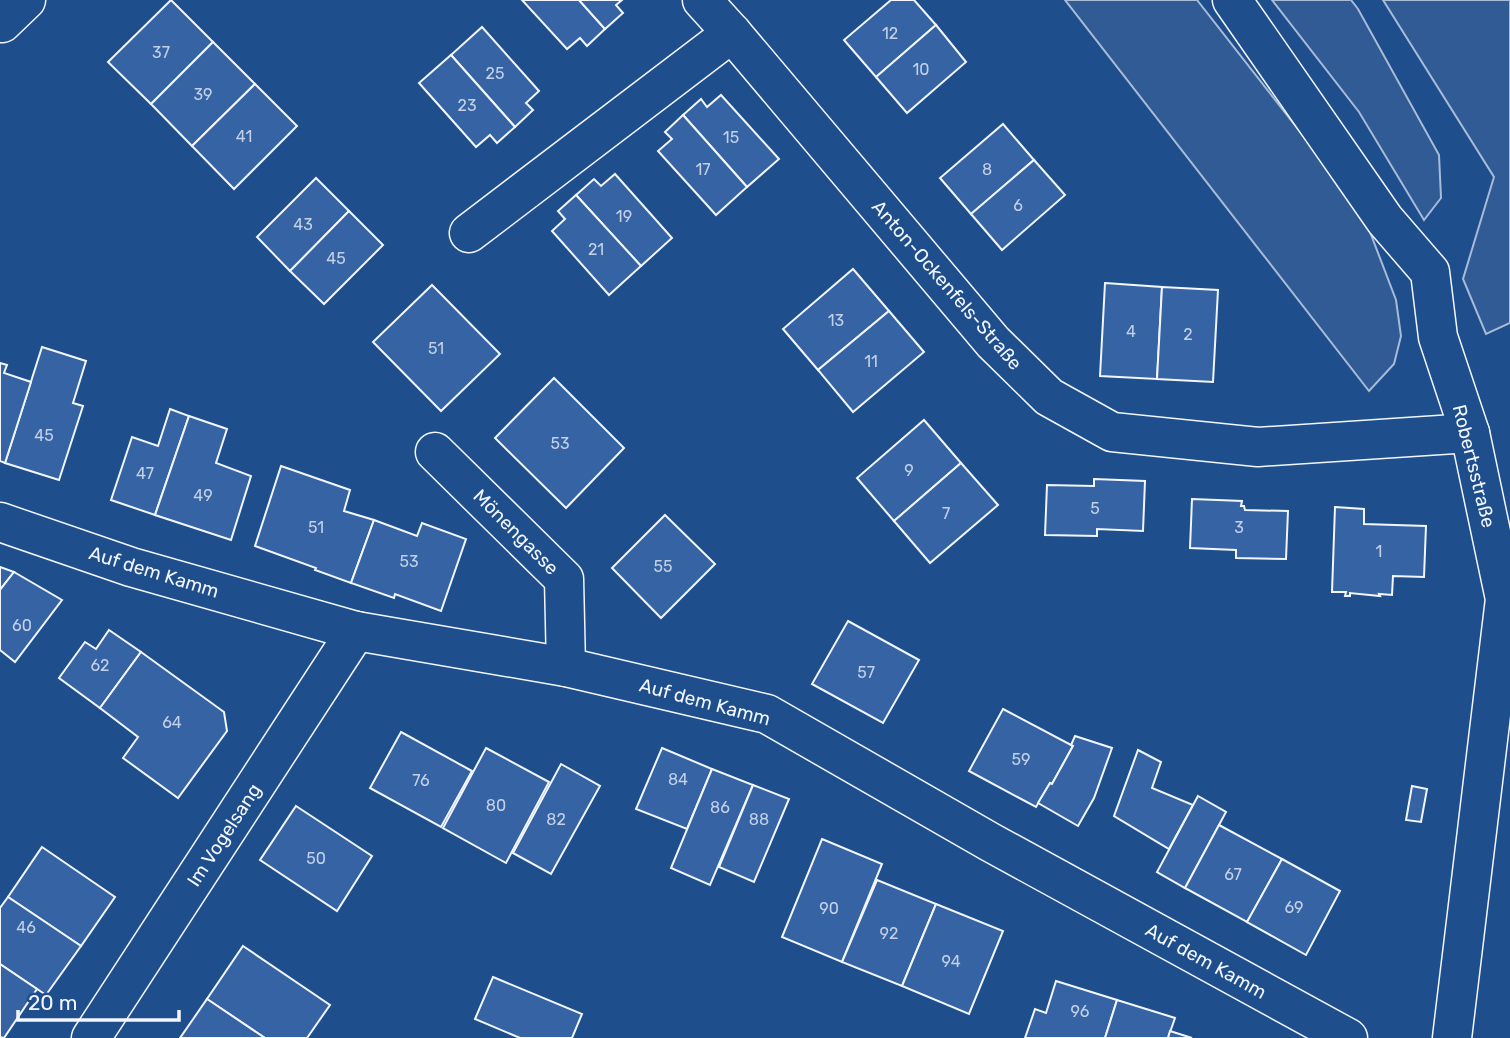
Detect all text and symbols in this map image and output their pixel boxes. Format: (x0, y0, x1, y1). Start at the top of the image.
house number: 12 (882, 24, 898, 43)
house number: 37 (152, 43, 170, 62)
house number: 10 (912, 60, 930, 79)
house number: 25 (486, 64, 504, 83)
house number: 39 (193, 85, 213, 104)
house number: 23 (457, 96, 477, 115)
house number: 41 (236, 127, 252, 146)
house number: 15 (723, 128, 739, 147)
house number: 17 (695, 160, 711, 179)
house number: 8 (982, 160, 992, 179)
street label: Anton-Ockenfels-Straße (867, 195, 1027, 375)
house number: 6 (1013, 196, 1023, 215)
house number: 19 (616, 207, 632, 226)
house number: 43 (293, 215, 313, 234)
house number: 21 (588, 240, 604, 259)
house number: 45 (326, 249, 346, 268)
house number: 13 (828, 311, 844, 330)
house number: 4 (1126, 322, 1136, 341)
house number: 2 (1183, 325, 1193, 344)
house number: 51 (428, 339, 444, 358)
house number: 11 (864, 352, 878, 371)
street label: Robertsstraße (1448, 402, 1500, 530)
house number: 45 (34, 426, 54, 445)
house number: 53 (550, 434, 570, 453)
house number: 9 (904, 461, 914, 480)
house number: 47 (136, 464, 154, 483)
street label: Mönengasse (468, 484, 564, 580)
house number: 49 (193, 486, 213, 505)
house number: 5 (1090, 499, 1100, 518)
house number: 7 (942, 504, 950, 523)
house number: 51 (308, 518, 324, 537)
house number: 3 (1234, 518, 1244, 537)
street label: Auf dem Kamm (86, 541, 222, 603)
house number: 1 (1376, 542, 1382, 561)
house number: 53 (399, 552, 419, 571)
house number: 55 (653, 557, 673, 576)
house number: 60 (12, 616, 32, 635)
house number: 62 (90, 656, 110, 675)
house number: 57 (857, 663, 875, 682)
street label: Auf dem Kamm (637, 673, 773, 731)
house number: 64 (162, 713, 182, 732)
house number: 59 (1012, 750, 1031, 769)
house number: 84 (668, 770, 688, 789)
house number: 76 (412, 771, 430, 790)
street label: Im Vogelsang (182, 779, 266, 891)
house number: 80 (486, 796, 506, 815)
house number: 86 (710, 798, 730, 817)
house number: 82 (546, 810, 566, 829)
house number: 88 (749, 810, 769, 829)
house number: 50 (306, 849, 326, 868)
house number: 67 (1224, 865, 1242, 884)
house number: 69 (1284, 898, 1304, 917)
house number: 90 (819, 899, 839, 918)
house number: 46 (16, 918, 36, 937)
street label: Auf dem Kamm (1142, 918, 1270, 1004)
house number: 92 (880, 924, 898, 943)
house number: 94 (941, 952, 961, 971)
scale bar (18, 978, 178, 1022)
text: 20 m (28, 990, 77, 1015)
house number: 96 (1071, 1002, 1090, 1021)

